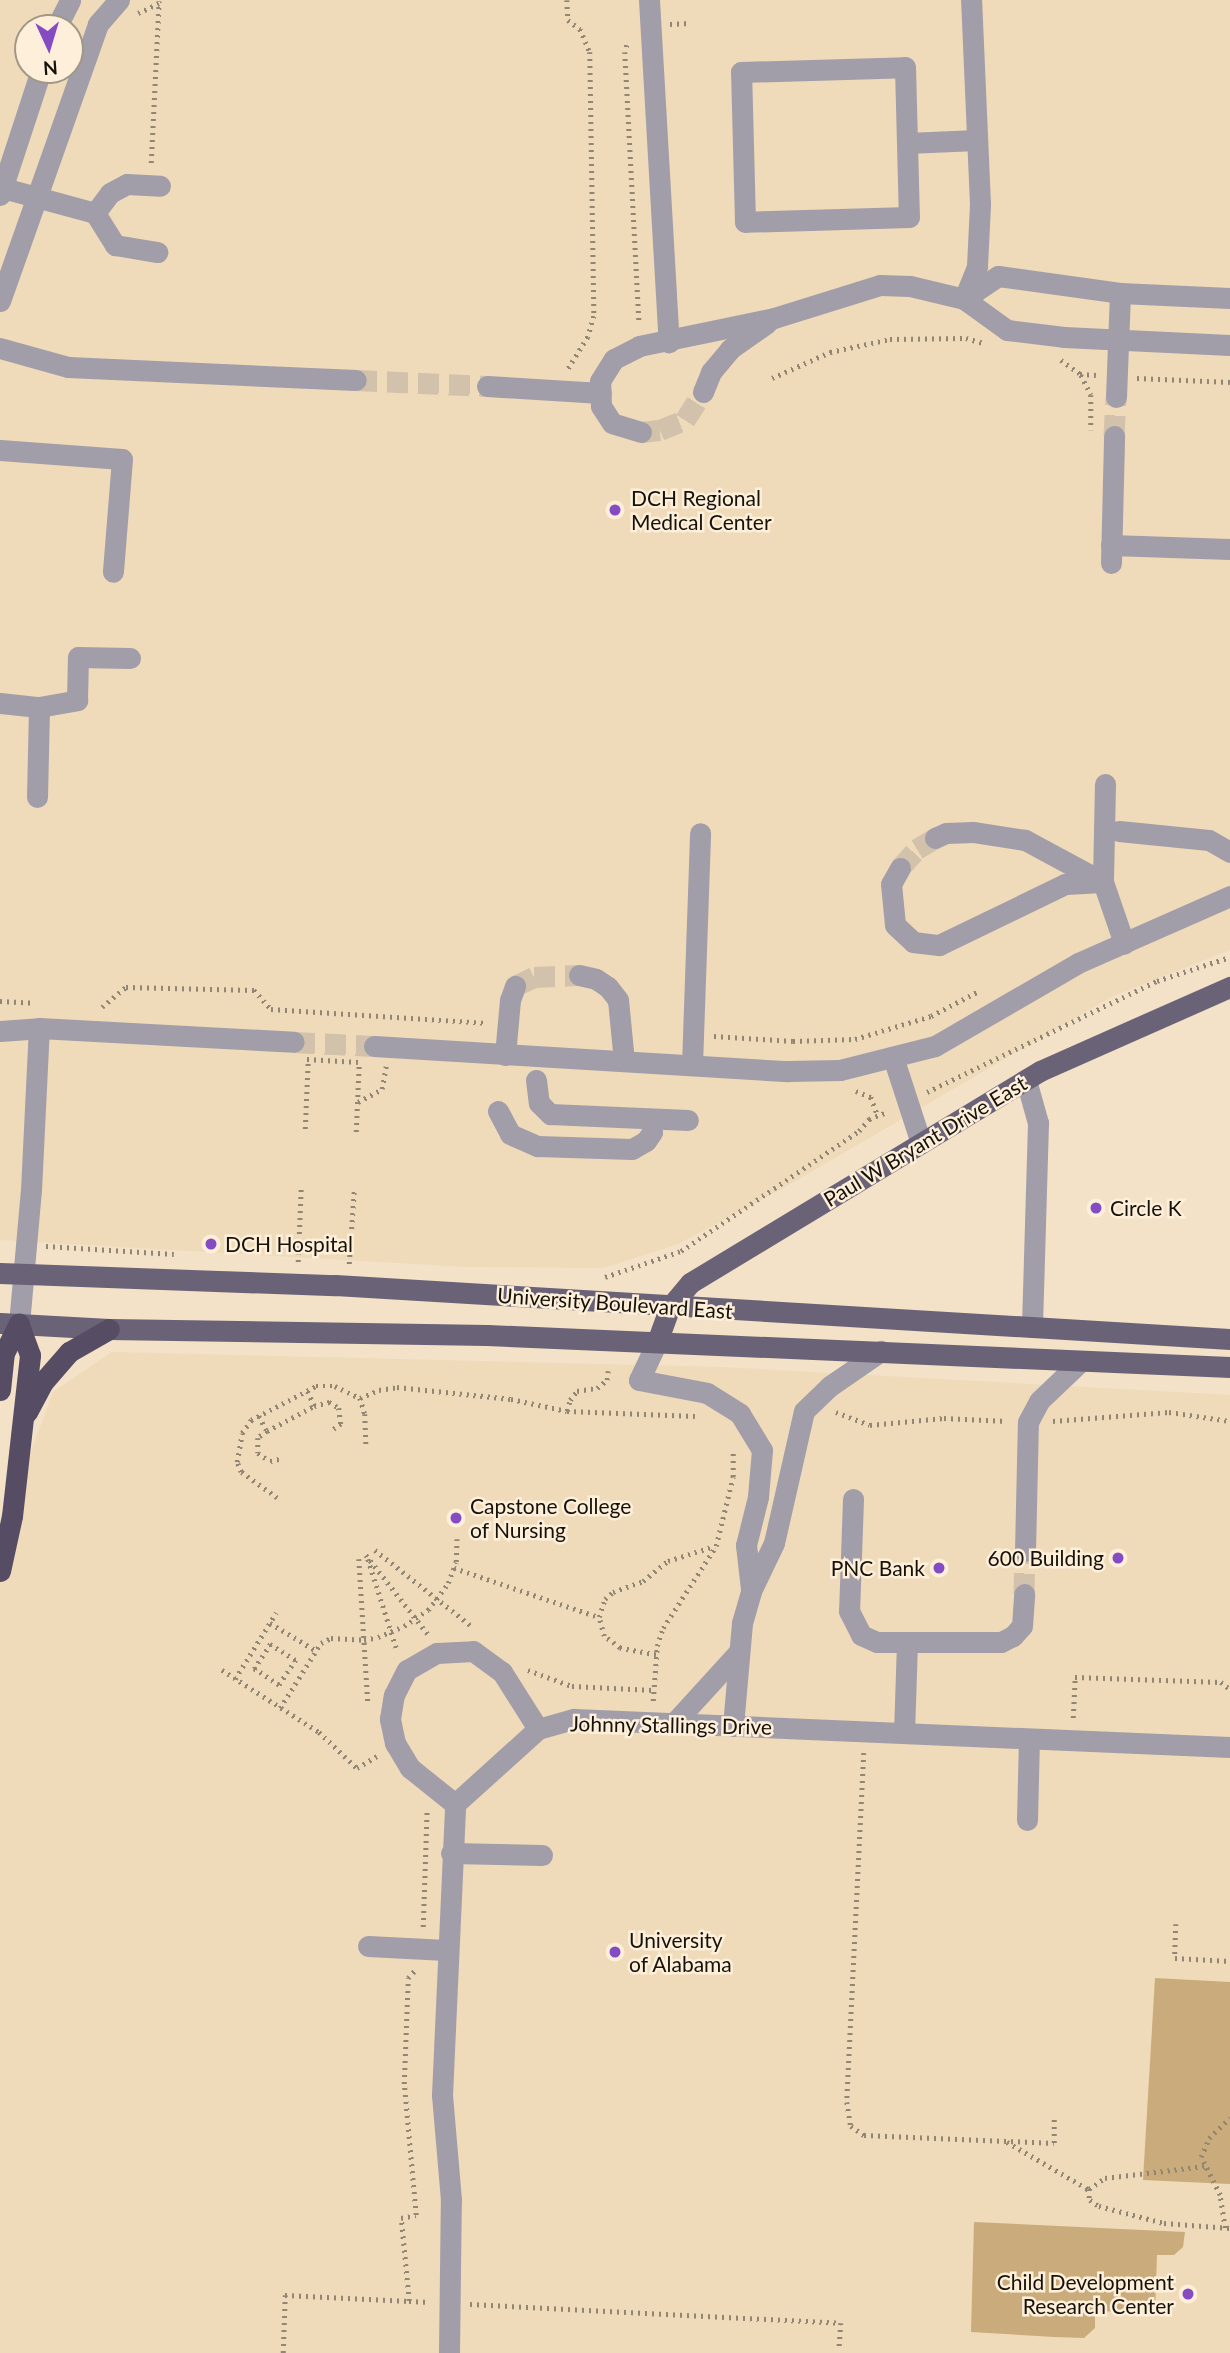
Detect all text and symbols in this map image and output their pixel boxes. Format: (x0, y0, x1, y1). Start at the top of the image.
north arrow (14, 14, 84, 84)
text: N (42, 56, 58, 80)
place label: DCH Regional Medical Center (631, 485, 772, 535)
marker: DCH Regional Medical Center (605, 500, 625, 520)
street label: Paul W Bryant Drive East (819, 1070, 1031, 1212)
place label: Circle K (1110, 1195, 1182, 1221)
marker: Circle K (1088, 1200, 1104, 1216)
place label: DCH Hospital (225, 1231, 353, 1257)
marker: DCH Hospital (203, 1236, 219, 1252)
street label: University Boulevard East (496, 1282, 734, 1324)
place label: Capstone College of Nursing (470, 1493, 631, 1543)
marker: Capstone College of Nursing (448, 1510, 464, 1526)
place label: 600 Building (988, 1545, 1104, 1571)
marker: 600 Building (1110, 1550, 1126, 1566)
place label: PNC Bank (831, 1555, 925, 1581)
marker: PNC Bank (931, 1560, 947, 1576)
street label: Johnny Stallings Drive (570, 1711, 772, 1739)
place label: University of Alabama (629, 1927, 733, 1977)
marker: University of Alabama (607, 1944, 623, 1960)
place label: Child Development Research Center (997, 2269, 1174, 2319)
marker: Child Development Research Center (1180, 2286, 1196, 2302)

